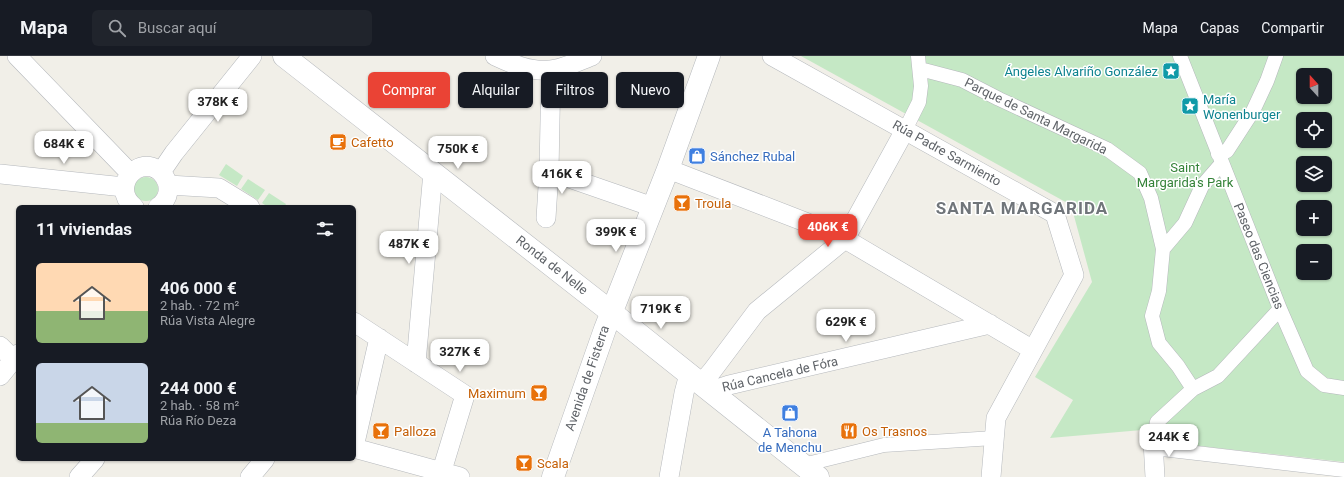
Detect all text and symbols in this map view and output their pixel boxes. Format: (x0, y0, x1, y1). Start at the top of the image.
search box (92, 10, 372, 46)
text: Mapa (20, 16, 68, 39)
icon: search (106, 17, 128, 39)
text: Buscar aquí (138, 19, 217, 37)
text: Mapa (1143, 20, 1178, 36)
text: Capas (1200, 20, 1239, 36)
text: Compartir (1261, 20, 1324, 36)
place icon: Ángeles Alvariño González (1161, 61, 1181, 81)
place label: Ángeles Alvariño González (1004, 64, 1159, 79)
north arrow (1296, 68, 1332, 104)
map controls (1296, 68, 1332, 280)
chip: Comprar (368, 72, 450, 108)
chip: Alquilar (458, 72, 533, 108)
chip: Filtros (541, 72, 608, 108)
chip: Nuevo (616, 72, 684, 108)
street label: Parque de Santa Margarida (962, 75, 1110, 157)
pin: 378K € (185, 89, 251, 123)
place label: María Wonenburger (1203, 92, 1281, 122)
text: 378K € (197, 94, 239, 109)
place icon: María Wonenburger (1180, 96, 1200, 116)
button: locate (1296, 112, 1332, 148)
street label: Rúa Padre Sarmiento (890, 117, 1004, 189)
pin: 684K € (31, 131, 97, 165)
cafe icon: Cafetto (328, 132, 348, 152)
place label: Cafetto (351, 135, 394, 150)
text: 684K € (43, 136, 85, 151)
pin: 750K € (425, 136, 491, 170)
text: 750K € (437, 141, 479, 156)
shop icon: Sánchez Rubal (687, 146, 707, 166)
place label: Sánchez Rubal (710, 149, 795, 164)
button: layers (1296, 156, 1332, 192)
park label: Saint Margarida's Park (1137, 160, 1234, 190)
pin: 416K € (529, 161, 595, 195)
text: 416K € (541, 166, 583, 181)
bar icon: Troula (672, 193, 692, 213)
place label: Troula (695, 196, 731, 211)
district label: SANTA MARGARIDA (936, 198, 1108, 218)
button: + (1296, 200, 1332, 236)
street label: Paseo das Ciencias (1231, 201, 1287, 312)
pin: 406K € (795, 214, 861, 248)
icon: filters (314, 218, 336, 240)
text: 11 viviendas (36, 219, 132, 239)
pin: 399K € (583, 219, 649, 253)
text: 406K € (807, 219, 849, 234)
text: 399K € (595, 224, 637, 239)
pin: 487K € (376, 231, 442, 265)
street label: Ronda de Nelle (513, 232, 591, 298)
text: 487K € (388, 236, 430, 251)
button: − (1296, 244, 1332, 280)
text: 406 000 € (160, 278, 237, 298)
icon: home (68, 279, 116, 327)
pin: 719K € (628, 296, 694, 330)
text: 2 hab. · 72 m² (160, 298, 239, 313)
text: 719K € (640, 301, 682, 316)
pin: 629K € (813, 309, 879, 343)
text: Rúa Vista Alegre (160, 313, 255, 328)
text: 629K € (825, 314, 867, 329)
street label: Avenida de Fisterra (562, 323, 612, 433)
pin: 327K € (427, 339, 493, 373)
text: 327K € (439, 344, 481, 359)
street label: Rúa Cancela de Fóra (721, 353, 839, 395)
text: 244 000 € (160, 378, 237, 398)
icon: home (68, 379, 116, 427)
bar icon: Maximum (529, 383, 549, 403)
place label: Maximum (468, 386, 526, 401)
text: 2 hab. · 58 m² (160, 398, 239, 413)
shop icon: A Tahona de Menchu (780, 403, 800, 423)
text: Rúa Río Deza (160, 413, 236, 428)
bar icon: Palloza (371, 421, 391, 441)
restaurant icon: Os Trasnos (839, 421, 859, 441)
place label: Palloza (394, 424, 436, 439)
place label: Os Trasnos (862, 424, 927, 439)
pin: 244K € (1136, 424, 1202, 458)
place label: A Tahona de Menchu (758, 425, 822, 455)
text: 244K € (1148, 429, 1190, 444)
bar icon: Scala (514, 453, 534, 473)
place label: Scala (537, 456, 569, 471)

